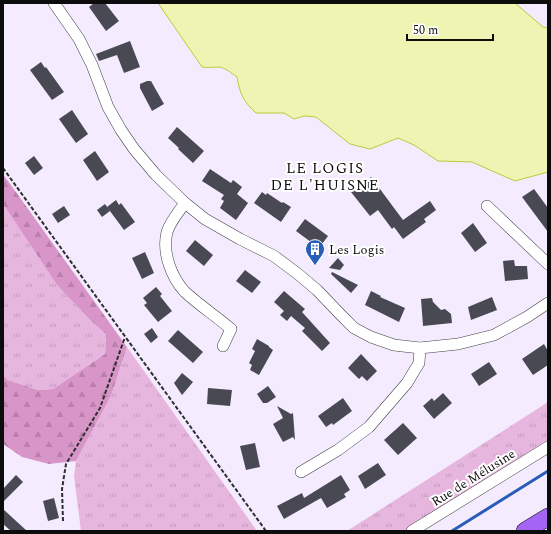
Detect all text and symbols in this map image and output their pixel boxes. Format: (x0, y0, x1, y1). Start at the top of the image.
scale bar (407, 16, 493, 42)
text: 50 m (413, 21, 438, 40)
district label: LE LOGIS DE L'HUISNE (270, 157, 380, 197)
building icon: Les Logis (304, 238, 326, 266)
place label: Les Logis (329, 240, 384, 260)
street label: Rue de Mélusine (428, 444, 519, 512)

